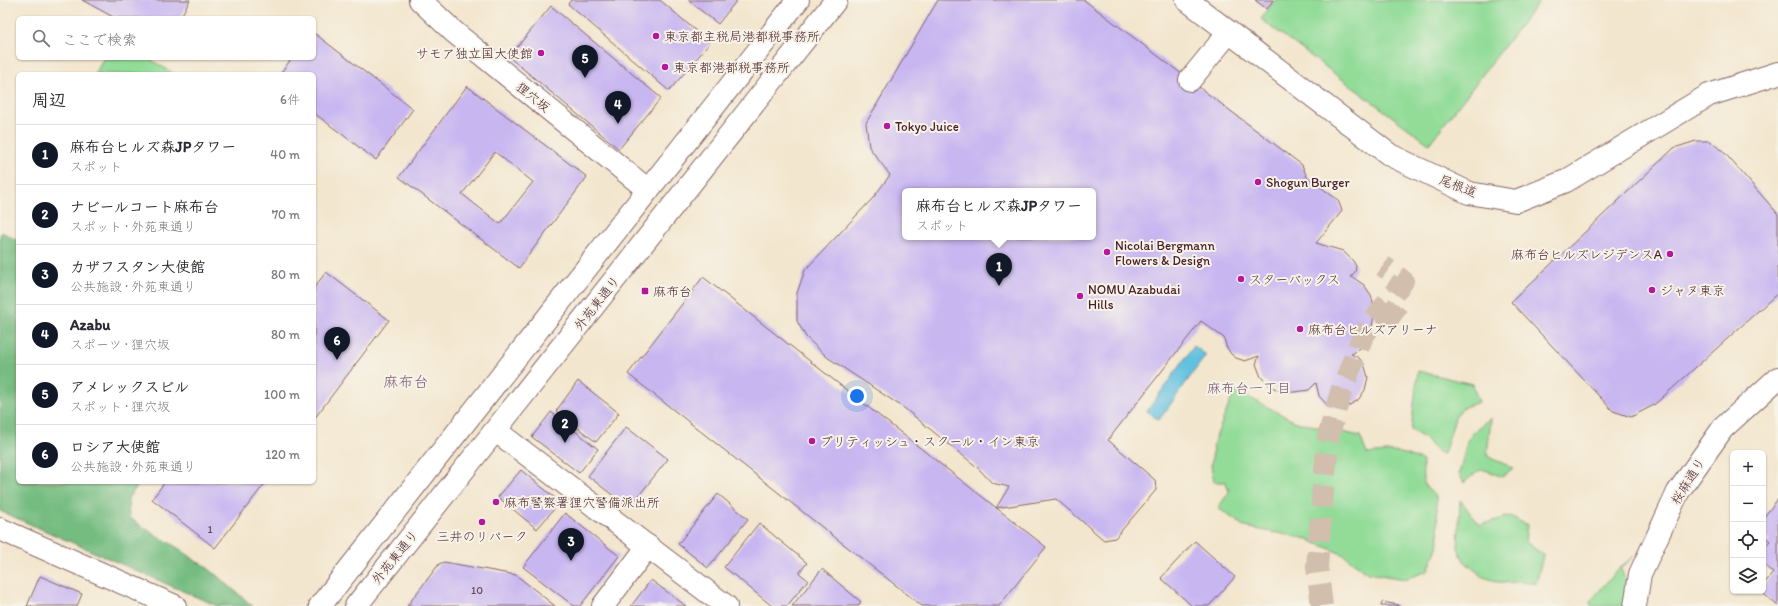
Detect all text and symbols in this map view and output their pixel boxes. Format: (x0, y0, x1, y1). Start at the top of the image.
search box (16, 16, 316, 60)
icon: search (30, 27, 52, 49)
place label: 東京都主税局港都税事務所 (664, 29, 820, 44)
text: ここで検索 (62, 31, 137, 49)
marker: 東京都主税局港都税事務所 (651, 31, 661, 41)
pin: 5 (572, 45, 598, 78)
place label: サモア独立国大使館 (416, 46, 533, 61)
marker: サモア独立国大使館 (536, 48, 546, 58)
place label: 東京都港都税事務所 (673, 60, 790, 75)
marker: 東京都港都税事務所 (660, 62, 670, 72)
street label: 狸穴坂 (513, 79, 553, 115)
text: 周辺 (32, 90, 66, 110)
pin: 4 (605, 91, 631, 124)
text: 6件 (280, 92, 300, 107)
place label: Tokyo Juice (895, 119, 959, 134)
marker: Tokyo Juice (882, 121, 892, 131)
text: 麻布台ヒルズ森JPタワー (70, 138, 236, 156)
text: 1 (42, 147, 48, 162)
text: 40 m (270, 147, 300, 162)
text: スポット (70, 159, 122, 174)
street label: 尾根道 (1437, 172, 1479, 200)
place label: Shogun Burger (1266, 175, 1351, 190)
marker: Shogun Burger (1253, 177, 1263, 187)
popup (902, 188, 1096, 240)
text: 麻布台ヒルズ森JPタワー (916, 197, 1082, 215)
text: ナビールコート麻布台 (70, 198, 219, 216)
text: 2 (42, 207, 48, 222)
text: 70 m (272, 207, 300, 222)
text: スポット (916, 218, 968, 233)
text: スポット · 外苑東通り (70, 219, 196, 234)
place label: Nicolai Bergmann Flowers & Design (1115, 238, 1215, 268)
marker: Nicolai Bergmann Flowers & Design (1102, 247, 1112, 257)
place label: 麻布台ヒルズレジデンスA (1511, 247, 1663, 262)
marker: 麻布台ヒルズレジデンスA (1665, 249, 1675, 259)
pin: 1 (986, 253, 1012, 286)
text: カザフスタン大使館 (70, 258, 205, 276)
text: 3 (41, 267, 49, 282)
text: 80 m (271, 267, 300, 282)
place label: スターバックス (1249, 272, 1340, 287)
street label: 外苑東通り (571, 273, 623, 333)
marker: スターバックス (1236, 274, 1246, 284)
text: 公共施設 · 外苑東通り (70, 279, 196, 294)
place label: NOMU Azabudai Hills (1088, 282, 1180, 312)
place label: ジャヌ東京 (1660, 283, 1725, 298)
place label: 麻布台 (653, 284, 692, 299)
marker: ジャヌ東京 (1647, 285, 1657, 295)
marker: 麻布台 (640, 286, 650, 296)
marker: NOMU Azabudai Hills (1075, 291, 1085, 301)
text: Azabu (70, 316, 110, 334)
place label: 麻布台ヒルズアリーナ (1308, 322, 1438, 337)
marker: 麻布台ヒルズアリーナ (1295, 324, 1305, 334)
text: 4 (41, 327, 49, 342)
text: 80 m (271, 327, 300, 342)
pin: 6 (324, 327, 350, 360)
text: スポーツ · 狸穴坂 (70, 337, 170, 352)
district label: 麻布台 (383, 373, 429, 391)
text: アメレックスビル (70, 378, 189, 396)
district label: 麻布台一丁目 (1207, 380, 1291, 397)
your location (847, 386, 867, 406)
text: 5 (42, 387, 48, 402)
text: 100 m (264, 387, 300, 402)
text: スポット · 狸穴坂 (70, 399, 170, 414)
pin: 2 (552, 410, 578, 443)
place label: ブリティッシュ・スクール・イン東京 (820, 434, 1039, 449)
marker: ブリティッシュ・スクール・イン東京 (807, 436, 817, 446)
text: ロシア大使館 (70, 438, 160, 456)
text: 6 (42, 447, 48, 462)
text: 120 m (265, 447, 300, 462)
map controls (1730, 450, 1766, 594)
button: + (1730, 450, 1766, 486)
street label: 桜麻通り (1668, 455, 1708, 507)
text: 公共施設 · 外苑東通り (70, 459, 196, 474)
button: − (1730, 486, 1766, 522)
place label: 麻布警察署狸穴警備派出所 (504, 495, 660, 510)
marker: 麻布警察署狸穴警備派出所 (491, 497, 501, 507)
marker: 三井のリパーク (477, 517, 487, 527)
button: locate (1730, 522, 1766, 558)
house number: 1 (207, 523, 213, 536)
street label: 外苑東通り (369, 527, 421, 587)
pin: 3 (558, 528, 584, 561)
place label: 三井のリパーク (436, 529, 528, 544)
button: layers (1730, 558, 1766, 594)
house number: 10 (471, 584, 483, 597)

